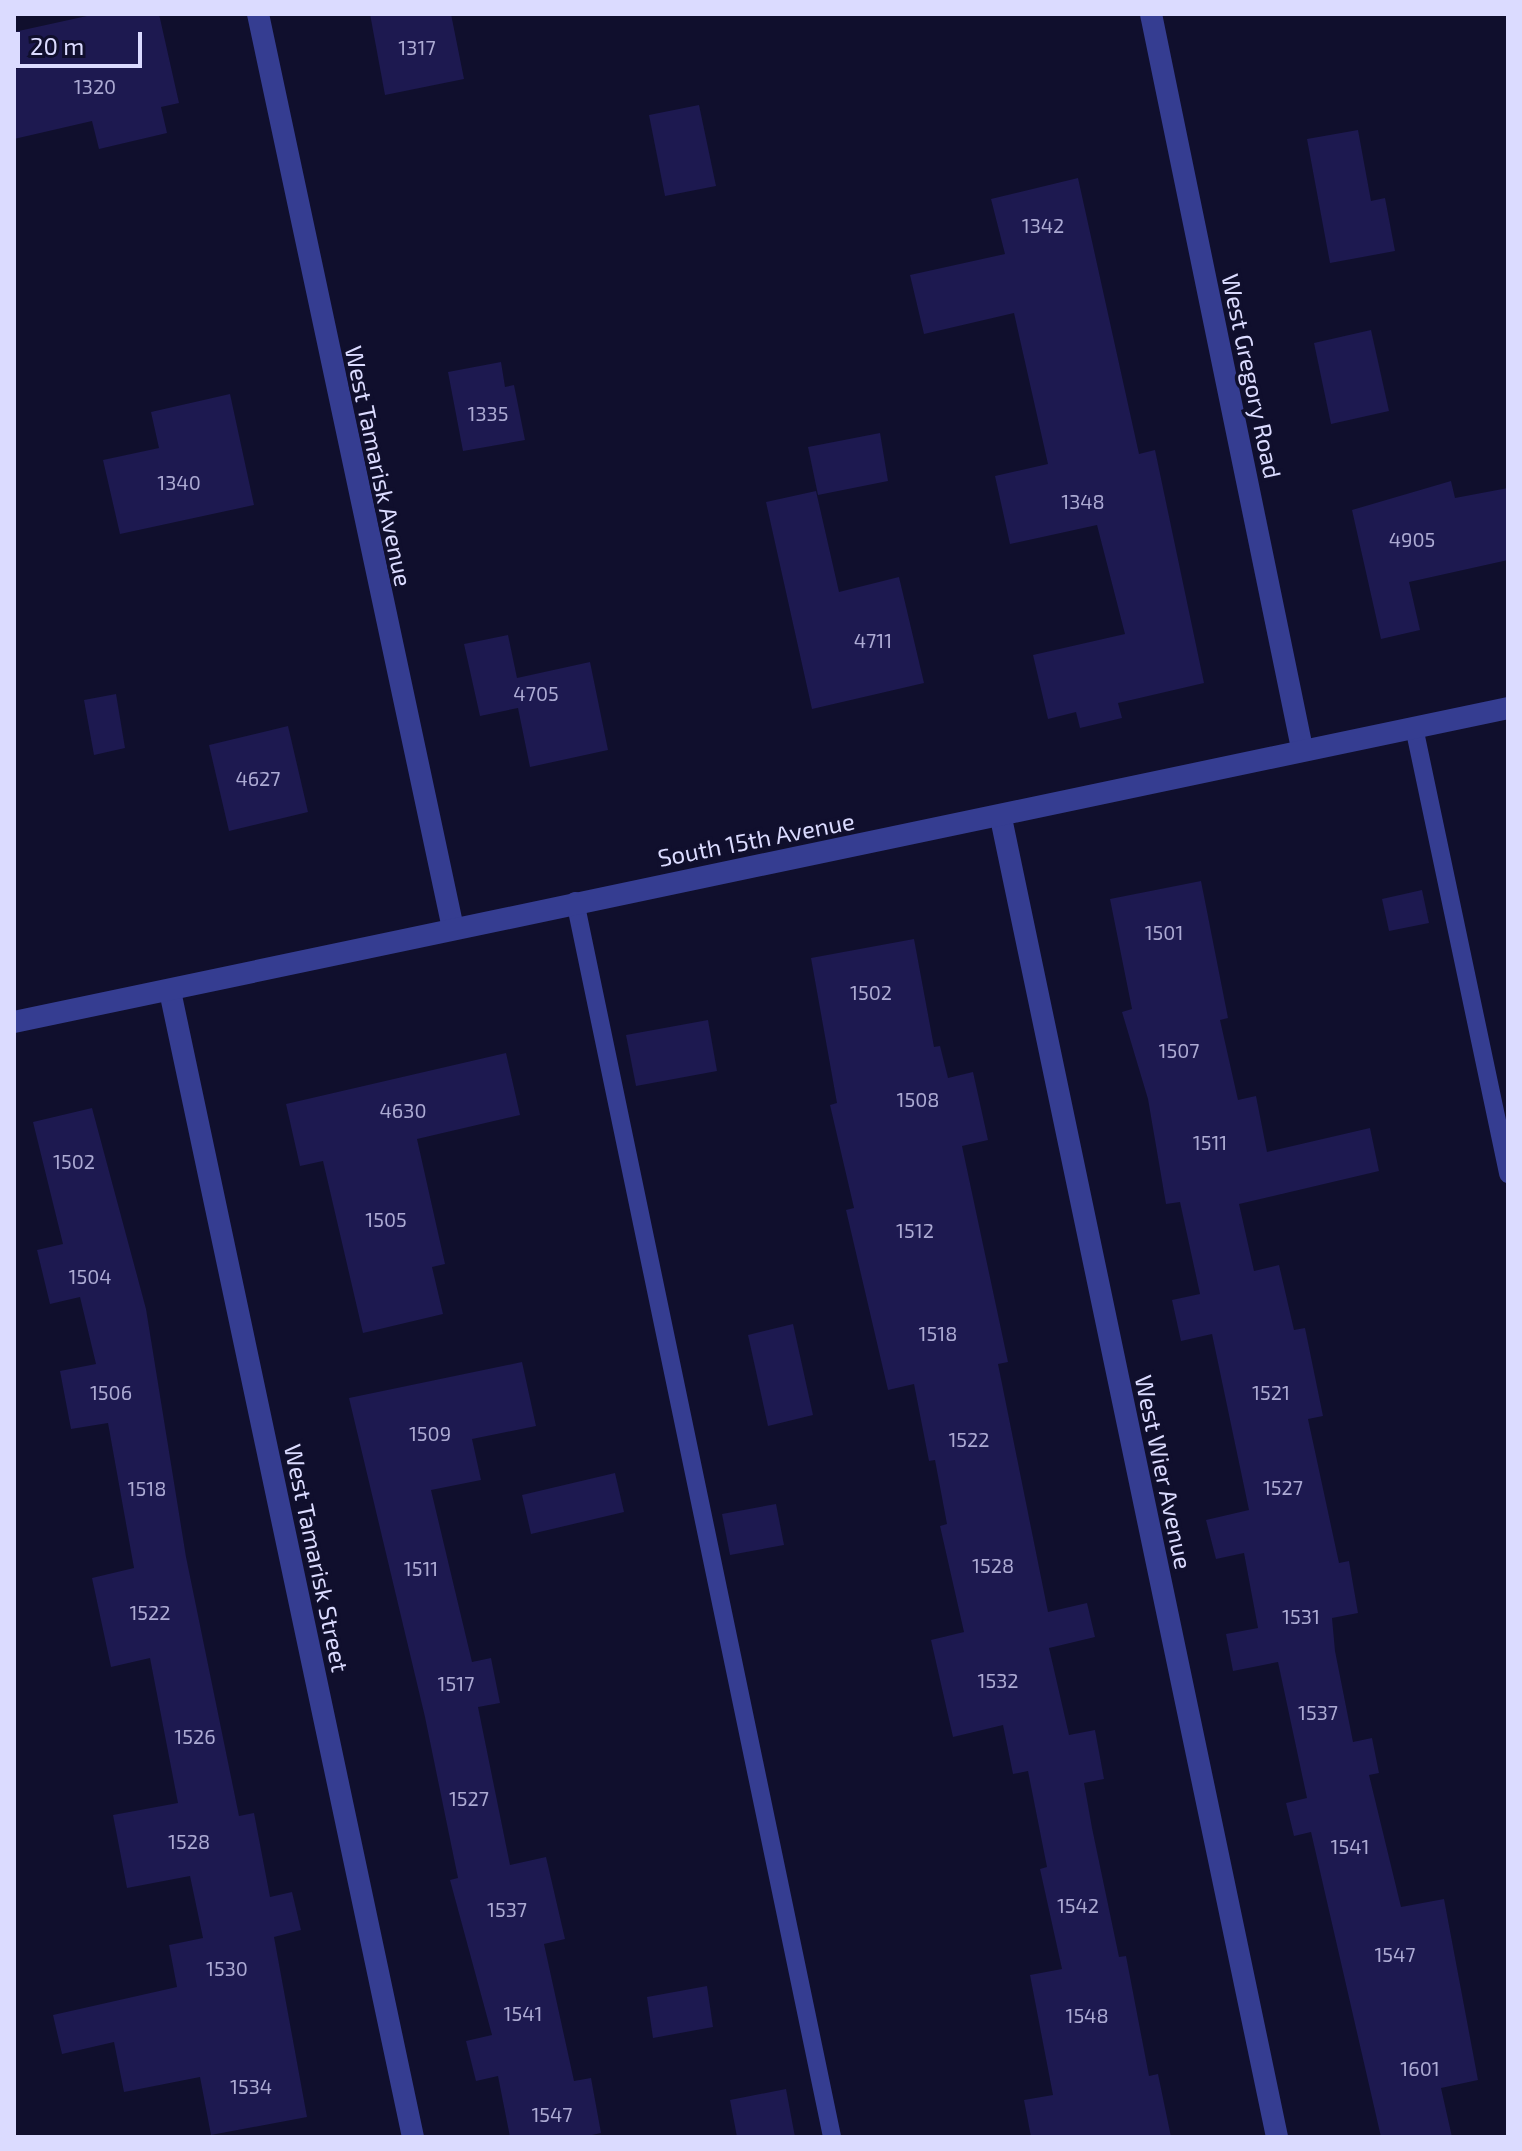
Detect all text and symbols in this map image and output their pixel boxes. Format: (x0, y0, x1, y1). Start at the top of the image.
scale bar (20, 16, 146, 66)
text: 20 m (30, 31, 84, 60)
house number: 1317 (398, 35, 436, 59)
house number: 1320 (74, 74, 116, 98)
house number: 1342 (1022, 213, 1064, 237)
street label: West Gregory Road (1216, 271, 1288, 481)
street label: West Tamarisk Avenue (339, 342, 419, 590)
house number: 1335 (468, 401, 508, 425)
house number: 1340 (157, 470, 201, 494)
house number: 1348 (1061, 489, 1105, 513)
house number: 4905 (1389, 527, 1435, 551)
house number: 4711 (854, 628, 892, 652)
house number: 4705 (513, 681, 559, 705)
house number: 4627 (235, 766, 281, 790)
street label: South 15th Avenue (655, 806, 857, 872)
house number: 1501 (1145, 920, 1183, 944)
house number: 1502 (850, 980, 892, 1004)
house number: 1507 (1159, 1038, 1199, 1062)
house number: 1508 (897, 1087, 939, 1111)
house number: 4630 (380, 1098, 426, 1122)
house number: 1511 (1193, 1130, 1227, 1154)
house number: 1502 (53, 1149, 95, 1173)
house number: 1505 (365, 1207, 407, 1231)
house number: 1512 (896, 1218, 934, 1242)
house number: 1504 (68, 1264, 112, 1288)
house number: 1518 (919, 1321, 957, 1345)
street label: West Wier Avenue (1129, 1372, 1199, 1572)
house number: 1506 (90, 1380, 132, 1404)
house number: 1521 (1252, 1380, 1290, 1404)
house number: 1509 (409, 1421, 451, 1445)
house number: 1522 (948, 1427, 990, 1451)
street label: West Tamarisk Street (279, 1441, 355, 1675)
house number: 1527 (1263, 1475, 1303, 1499)
house number: 1518 (128, 1476, 166, 1500)
house number: 1528 (972, 1553, 1014, 1577)
house number: 1511 (404, 1556, 438, 1580)
house number: 1522 (129, 1600, 171, 1624)
house number: 1531 (1282, 1604, 1320, 1628)
house number: 1532 (977, 1668, 1019, 1692)
house number: 1517 (438, 1671, 474, 1695)
house number: 1537 (1298, 1700, 1338, 1724)
house number: 1526 (174, 1724, 216, 1748)
house number: 1527 (449, 1786, 489, 1810)
house number: 1528 (168, 1829, 210, 1853)
house number: 1541 (1331, 1834, 1369, 1858)
house number: 1542 (1057, 1893, 1099, 1917)
house number: 1537 (487, 1897, 527, 1921)
house number: 1547 (1374, 1942, 1416, 1966)
house number: 1530 (206, 1956, 248, 1980)
house number: 1541 (504, 2001, 542, 2025)
house number: 1548 (1065, 2003, 1109, 2027)
house number: 1601 (1400, 2056, 1440, 2080)
house number: 1534 (230, 2074, 272, 2098)
house number: 1547 (531, 2102, 573, 2126)

